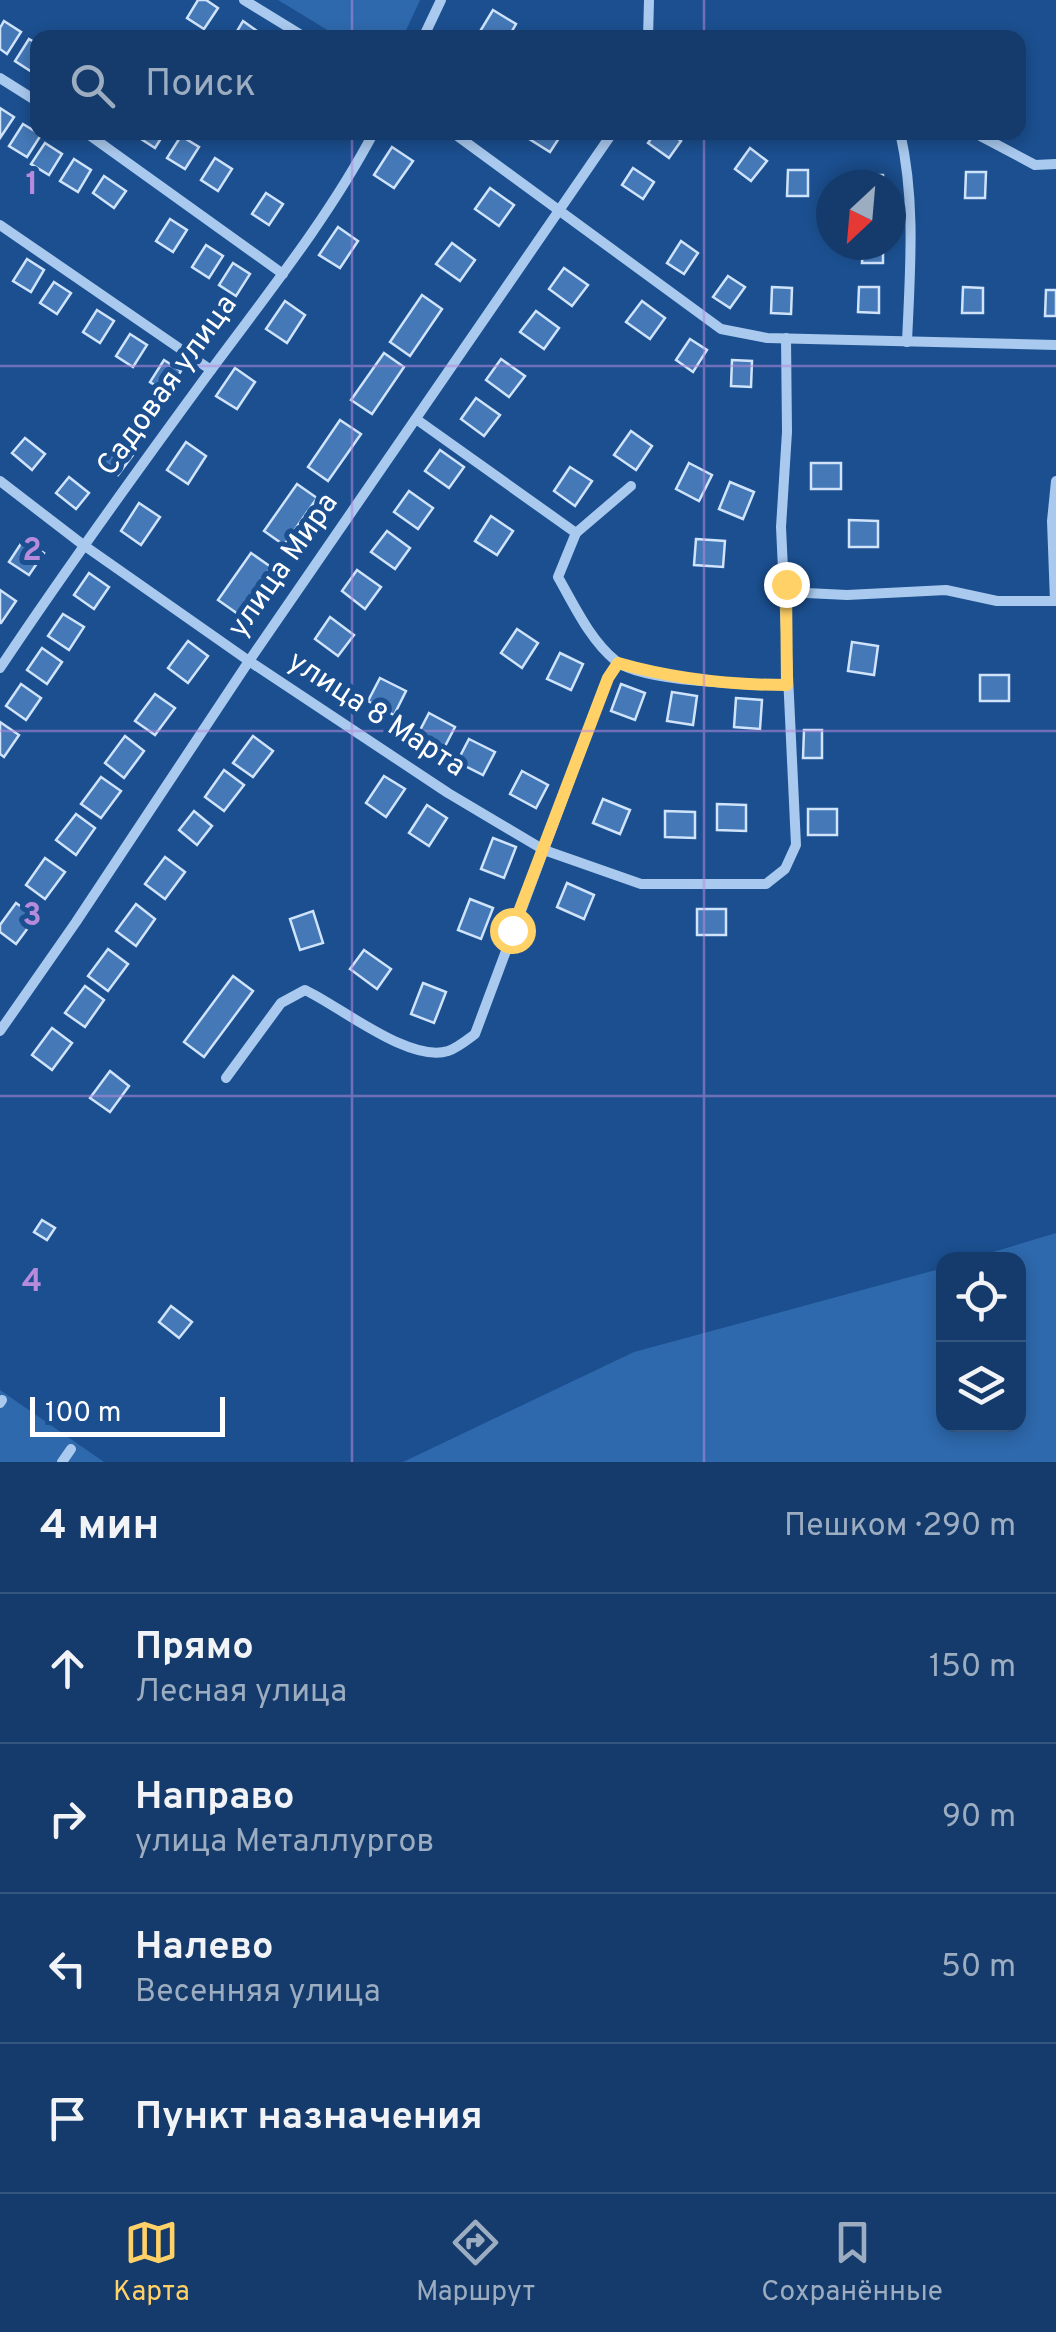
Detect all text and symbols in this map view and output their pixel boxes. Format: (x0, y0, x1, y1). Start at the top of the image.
search box (30, 30, 1026, 140)
icon: search (65, 58, 120, 113)
text: Поиск (145, 61, 256, 110)
text: 1 (26, 166, 38, 206)
north arrow (816, 170, 906, 260)
street label: Садовая улица (90, 288, 246, 484)
street label: улица Мира (221, 486, 347, 646)
text: 2 (22, 532, 42, 572)
route end (764, 562, 810, 608)
street label: улица 8 Марта (280, 644, 472, 786)
text: 3 (22, 897, 42, 937)
route start (490, 908, 536, 954)
map controls (936, 1252, 1026, 1432)
button: locate (936, 1252, 1026, 1342)
text: 4 (22, 1263, 42, 1303)
button: layers (936, 1342, 1026, 1432)
scale bar (30, 1392, 225, 1436)
text: 100 m (45, 1396, 121, 1432)
text: 4 мин (40, 1501, 159, 1554)
text: Пешком · 290 m (784, 1507, 1016, 1547)
text: Прямо (135, 1624, 254, 1673)
icon: ahead (40, 1641, 95, 1696)
text: 150 m (929, 1648, 1016, 1688)
text: Лесная улица (135, 1673, 347, 1713)
text: Направо (135, 1774, 295, 1823)
icon: right (40, 1791, 95, 1846)
text: 90 m (942, 1798, 1016, 1838)
text: улица Металлургов (135, 1823, 434, 1863)
text: Налево (135, 1924, 274, 1973)
icon: left (40, 1941, 95, 1996)
text: 50 m (941, 1948, 1016, 1988)
text: Весенняя улица (135, 1973, 381, 2013)
icon: arrive (40, 2091, 95, 2146)
text: Пункт назначения (135, 2094, 483, 2143)
tab: Карта (113, 2215, 190, 2311)
tab: Маршрут (416, 2215, 535, 2311)
tab: Сохранённые (761, 2215, 943, 2311)

